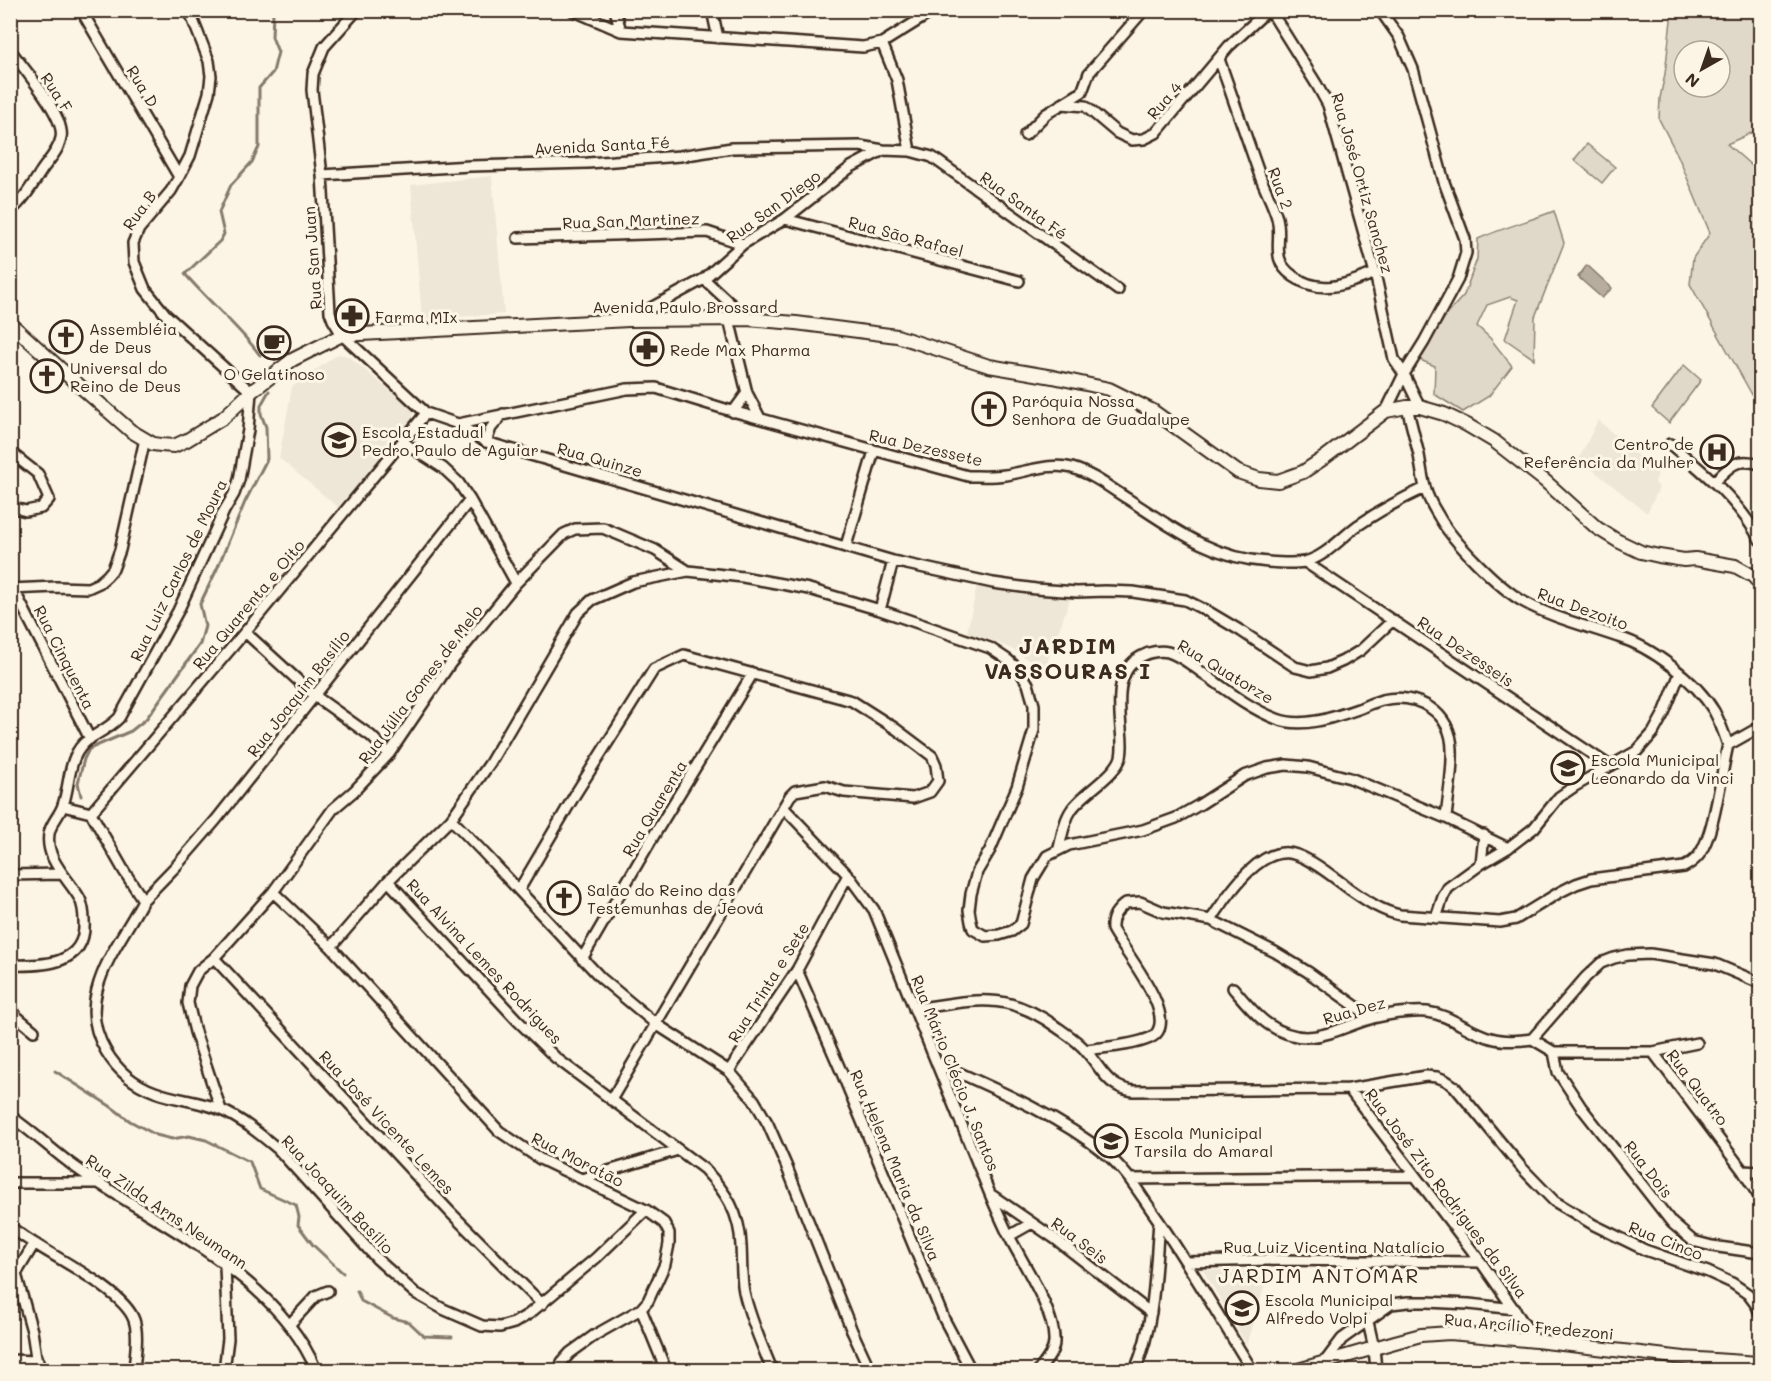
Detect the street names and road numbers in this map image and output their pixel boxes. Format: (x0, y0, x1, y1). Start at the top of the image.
street label: Rua D (122, 61, 164, 111)
street label: Rua F (36, 68, 78, 116)
street label: Rua 4 (1142, 76, 1187, 123)
street label: Rua José Ortiz Sanchez (1327, 90, 1399, 276)
street label: Avenida Santa Fé (534, 131, 670, 159)
street label: Rua 2 (1264, 164, 1298, 212)
street label: Rua San Diego (722, 165, 824, 247)
street label: Rua Santa Fé (976, 166, 1072, 244)
street label: Rua B (118, 186, 160, 234)
street label: Rua San Juan (298, 206, 326, 310)
street label: Rua San Martinez (562, 207, 700, 233)
street label: Rua São Rafael (846, 211, 966, 261)
street label: Avenida Paulo Brossard (592, 296, 778, 317)
street label: Rua Dezessete (867, 424, 985, 470)
street label: Rua Quinze (555, 437, 645, 481)
street label: Rua Luiz Carlos de Moura (125, 475, 231, 665)
street label: Rua Quarenta e Oito (187, 535, 309, 673)
street label: Rua Dezoito (1535, 582, 1631, 634)
street label: Rua Júlia Gomes de Melo (353, 600, 487, 768)
street label: Rua Cinquenta (30, 601, 100, 713)
street label: Rua Dezesseis (1414, 611, 1518, 691)
street label: Rua Joaquim Basílio (242, 625, 354, 761)
street label: Rua Quatorze (1174, 634, 1278, 708)
street label: Rua Quarenta (617, 756, 691, 860)
street label: Rua Alvina Lemes Rodrigues (403, 874, 567, 1048)
street label: Rua Trinta e Sete (723, 918, 813, 1046)
street label: Rua Mário Clécio J. Santos (907, 972, 1005, 1174)
street label: Rua Dez (1320, 991, 1388, 1029)
street label: Rua Quatro (1663, 1045, 1733, 1129)
street label: Rua José Vicente Lemes (315, 1046, 459, 1198)
street label: Rua Helena Maria da Silva (846, 1066, 946, 1264)
street label: Rua José Zito Rodrigues da Silva (1361, 1084, 1533, 1302)
street label: Rua Moratão (528, 1127, 628, 1191)
street label: Rua Joaquim Basílio (277, 1130, 399, 1258)
street label: Rua Dois (1620, 1136, 1678, 1202)
street label: Rua Zilda Arns Neumann (82, 1149, 252, 1273)
street label: Rua Seis (1047, 1212, 1113, 1268)
street label: Rua Cinco (1626, 1216, 1706, 1264)
street label: Rua Luiz Vicentina Natalício (1223, 1236, 1445, 1257)
street label: Rua Arcílio Fredezoni (1443, 1308, 1615, 1344)

